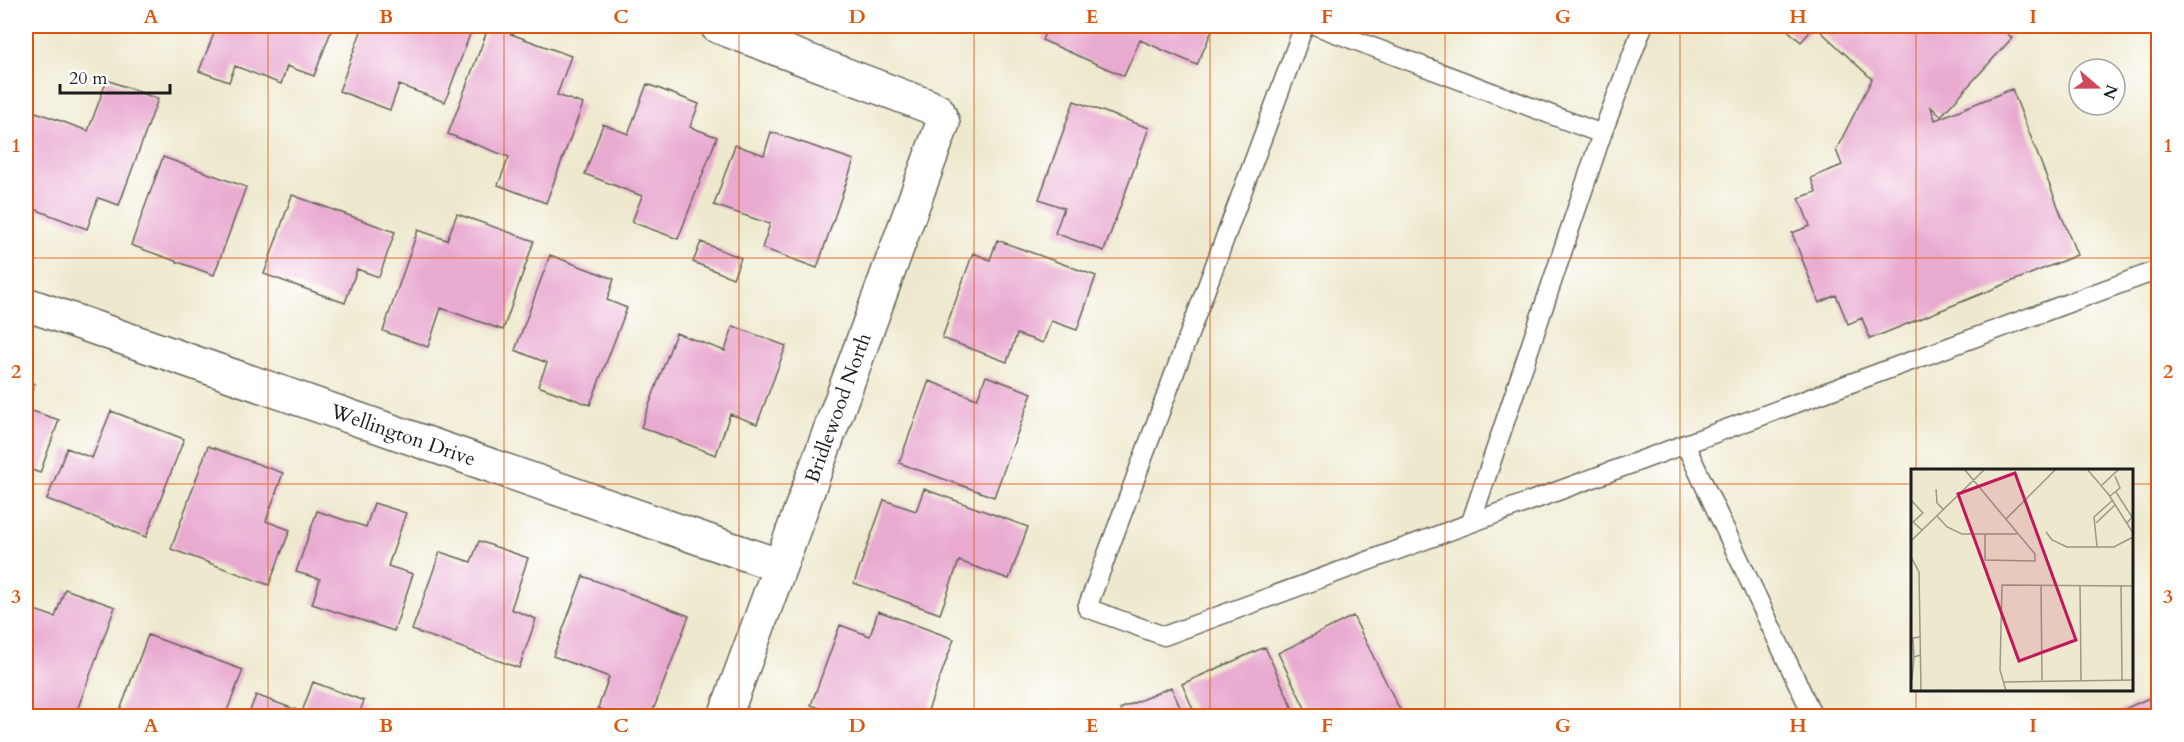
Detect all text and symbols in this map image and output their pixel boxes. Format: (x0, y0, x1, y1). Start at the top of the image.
text: A (143, 3, 159, 30)
text: B (379, 3, 393, 30)
text: C (613, 3, 629, 30)
text: D (848, 3, 866, 30)
text: E (1086, 3, 1098, 30)
text: F (1321, 3, 1333, 30)
text: G (1555, 3, 1571, 30)
text: H (1789, 3, 1807, 30)
text: I (2029, 3, 2037, 30)
scale bar (60, 57, 170, 95)
north arrow (2067, 57, 2127, 117)
text: 20 m (69, 66, 108, 91)
text: N (2097, 81, 2123, 102)
text: 1 (11, 132, 21, 159)
text: 1 (2163, 132, 2173, 159)
street label: Bridlewood North (798, 329, 878, 487)
text: 2 (11, 358, 21, 385)
text: 2 (2163, 358, 2173, 385)
street label: Wellington Drive (326, 397, 479, 472)
inset map (1911, 469, 2133, 691)
text: 3 (11, 583, 21, 610)
text: 3 (2163, 583, 2173, 610)
text: A (143, 712, 159, 739)
text: B (379, 712, 393, 739)
text: C (613, 712, 629, 739)
text: D (848, 712, 866, 739)
text: E (1086, 712, 1098, 739)
text: F (1321, 712, 1333, 739)
text: G (1555, 712, 1571, 739)
text: H (1789, 712, 1807, 739)
text: I (2029, 712, 2037, 739)

